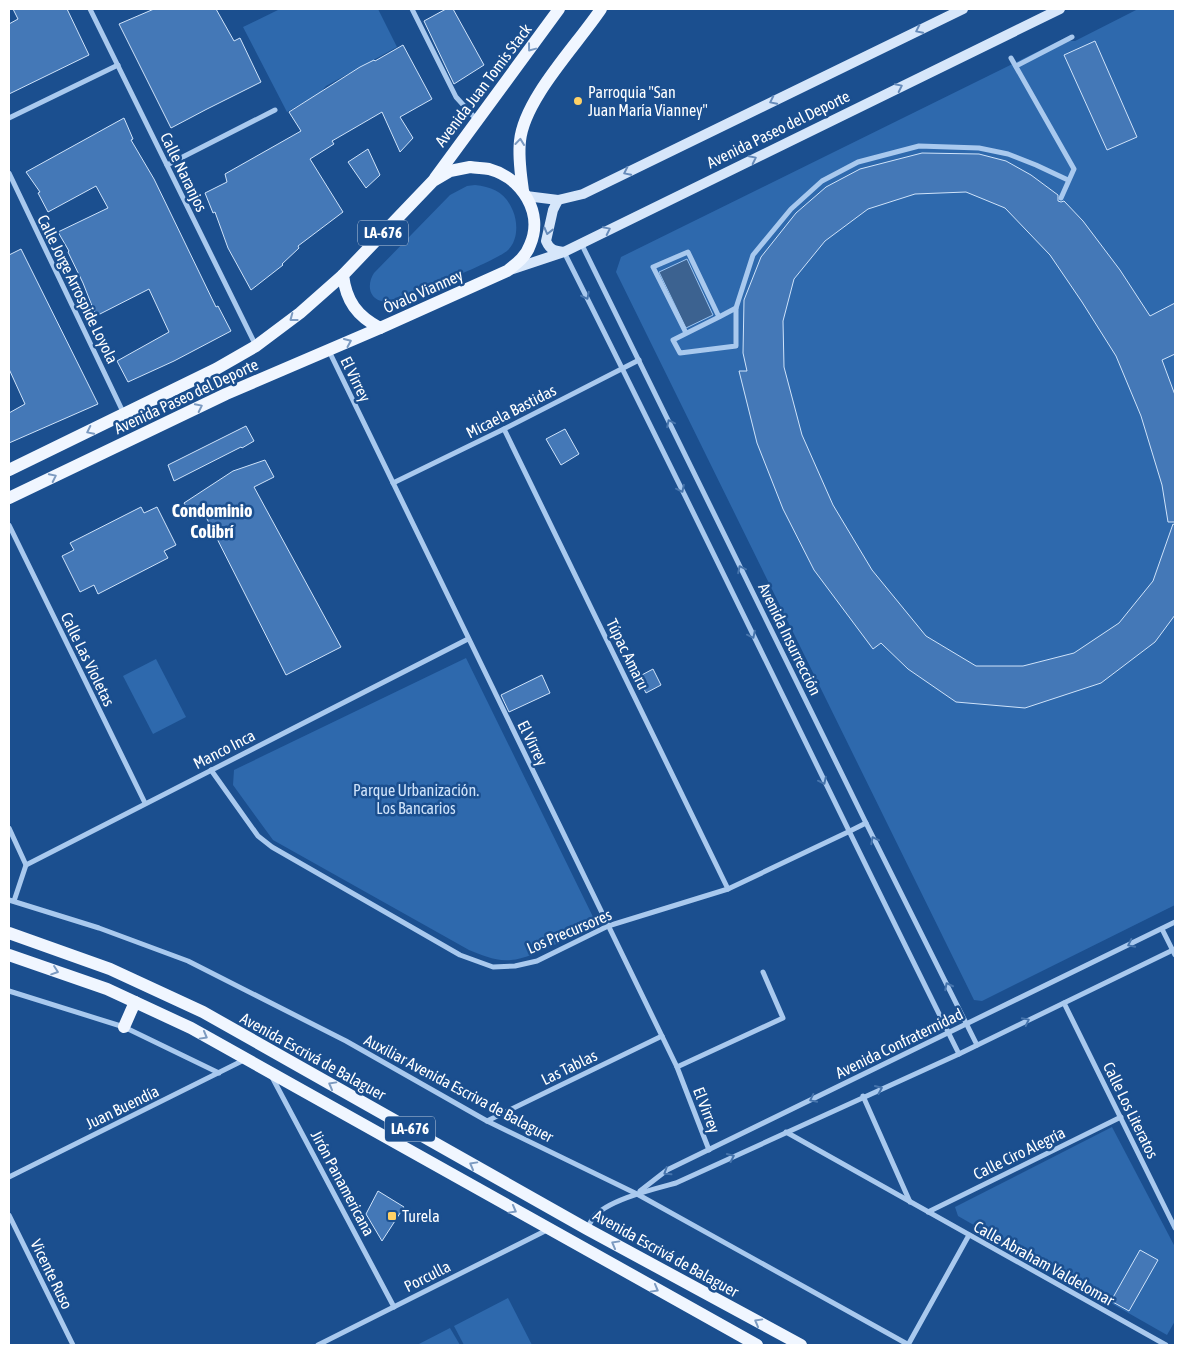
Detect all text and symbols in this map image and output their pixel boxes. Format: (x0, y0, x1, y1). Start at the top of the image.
street label: Avenida Juan Tomis Stack (431, 20, 535, 150)
one-way arrow (916, 24, 925, 34)
one-way arrow (528, 42, 537, 52)
place label: Parroquia "San Juan María Vianney" (588, 83, 708, 120)
one-way arrow (894, 83, 903, 94)
street label: Avenida Paseo del Deporte (704, 87, 853, 172)
marker: Parroquia "San Juan María Vianney" (572, 95, 584, 107)
one-way arrow (769, 95, 778, 105)
street label: Calle Naranjos (156, 130, 211, 215)
one-way arrow (515, 138, 526, 146)
one-way arrow (748, 155, 757, 165)
one-way arrow (623, 166, 632, 176)
street label: Calle Jorge Arrospide Loyola (33, 212, 122, 367)
road number: LA-676 (358, 220, 408, 246)
one-way arrow (602, 226, 611, 237)
one-way arrow (543, 227, 554, 236)
street label: Óvalo Vianney (380, 265, 466, 317)
one-way arrow (580, 291, 590, 300)
one-way arrow (290, 313, 299, 321)
one-way arrow (343, 337, 352, 348)
street label: El Virrey (337, 354, 375, 405)
street label: Avenida Paseo del Deporte (111, 355, 261, 438)
street label: Micaela Bastidas (463, 380, 559, 441)
one-way arrow (194, 403, 203, 413)
one-way arrow (666, 419, 676, 428)
one-way arrow (86, 425, 95, 435)
one-way arrow (48, 473, 57, 484)
one-way arrow (675, 484, 685, 493)
district label: Condominio Colibrí (172, 500, 252, 542)
one-way arrow (737, 565, 747, 574)
street label: Avenida Insurrección (755, 580, 825, 698)
street label: Calle Las Violetas (58, 609, 119, 709)
street label: Túpac Amaru (602, 616, 653, 693)
one-way arrow (746, 630, 756, 639)
street label: El Virrey (514, 718, 552, 769)
street label: Manco Inca (190, 726, 258, 772)
one-way arrow (817, 776, 828, 785)
park label: Parque Urbanización. Los Bancarios (353, 781, 479, 817)
one-way arrow (871, 837, 881, 846)
street label: Los Precursores (524, 905, 614, 957)
one-way arrow (1128, 938, 1137, 948)
one-way arrow (50, 965, 59, 975)
one-way arrow (944, 982, 954, 991)
street label: Avenida Confraternidad (832, 1004, 966, 1082)
street label: Avenida Escrivá de Balaguer (237, 1009, 389, 1104)
one-way arrow (1021, 1017, 1030, 1027)
one-way arrow (198, 1029, 207, 1039)
street label: Auxiliar Avenida Escriva de Balaguer (361, 1030, 557, 1147)
street label: Las Tablas (538, 1046, 600, 1088)
street label: Calle Los Literatos (1100, 1059, 1162, 1161)
one-way arrow (328, 1081, 337, 1091)
street label: Juan Buendía (82, 1082, 162, 1132)
street label: El Virrey (689, 1084, 724, 1136)
one-way arrow (874, 1085, 883, 1096)
one-way arrow (809, 1093, 818, 1103)
road number: LA-676 (385, 1116, 435, 1142)
street label: Calle Ciro Alegría (970, 1123, 1068, 1184)
street label: Jirón Panamericana (308, 1127, 378, 1239)
one-way arrow (726, 1153, 735, 1163)
one-way arrow (470, 1161, 479, 1171)
one-way arrow (663, 1165, 672, 1175)
one-way arrow (508, 1204, 517, 1214)
street label: Avenida Escrivá de Balaguer (590, 1206, 742, 1301)
place label: Turela (402, 1207, 440, 1225)
marker: Turela (386, 1210, 398, 1222)
street label: Calle Abraham Valdelomar (971, 1217, 1118, 1309)
street label: Vicente Ruso (27, 1236, 77, 1312)
one-way arrow (612, 1240, 621, 1250)
street label: Porculla (401, 1257, 453, 1295)
one-way arrow (650, 1282, 659, 1292)
one-way arrow (754, 1318, 763, 1328)

